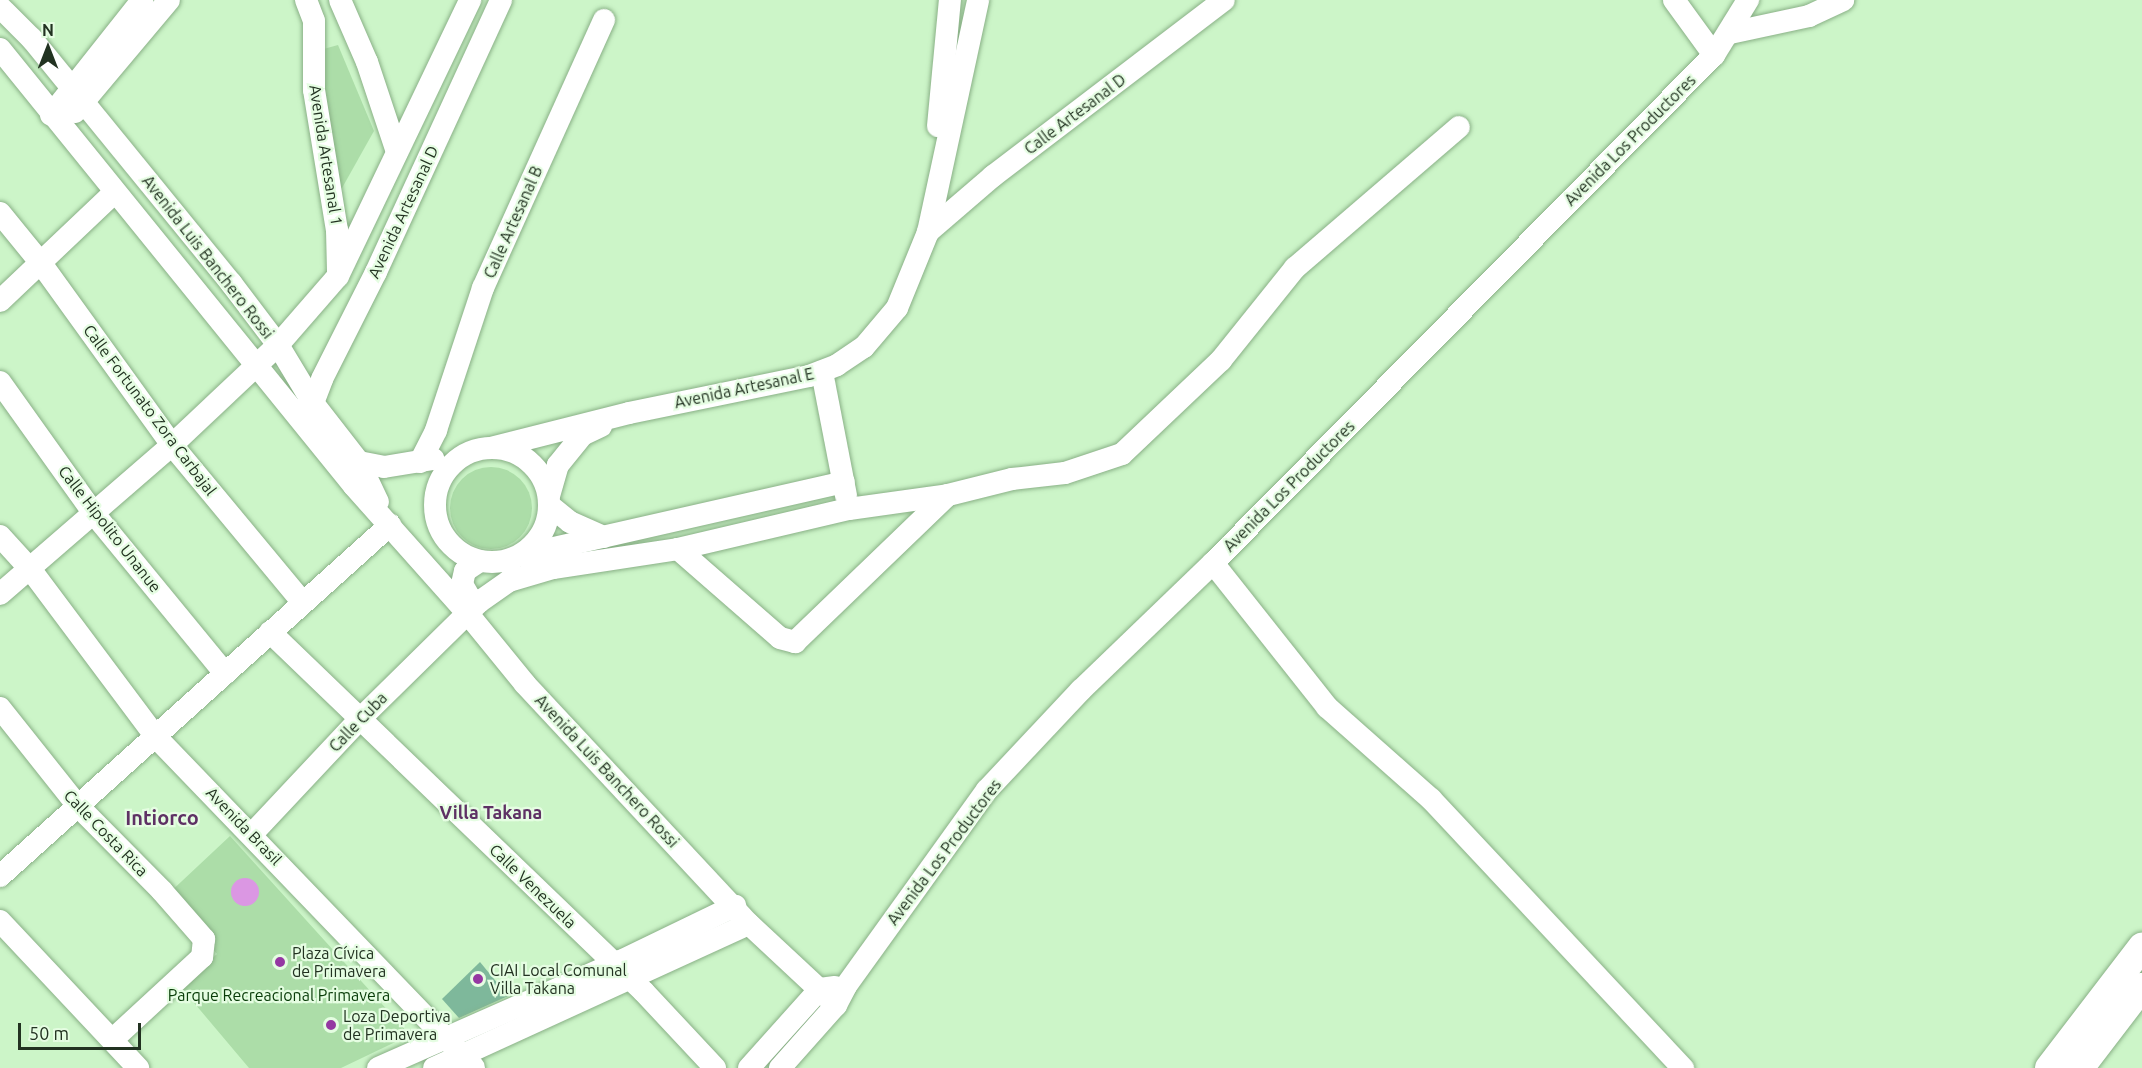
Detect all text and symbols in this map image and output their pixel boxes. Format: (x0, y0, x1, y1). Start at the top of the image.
north arrow (18, 18, 78, 78)
text: N (42, 21, 54, 39)
street label: Calle Artesanal D (1020, 70, 1130, 158)
street label: Avenida Los Productores (1560, 70, 1700, 210)
street label: Avenida Artesanal 1 (305, 83, 347, 227)
street label: Avenida Artesanal D (364, 143, 442, 281)
street label: Calle Artesanal B (480, 163, 546, 281)
street label: Avenida Luis Banchero Rossi (138, 172, 278, 342)
street label: Calle Fortunato Zora Carbajal (79, 321, 221, 499)
street label: Avenida Artesanal E (673, 364, 815, 412)
street label: Avenida Los Productores (1219, 416, 1359, 556)
street label: Calle Hipolito Unanue (55, 462, 165, 596)
street label: Calle Cuba (325, 688, 391, 756)
street label: Avenida Luis Banchero Rossi (531, 691, 683, 851)
street label: Avenida Los Productores (883, 775, 1005, 929)
street label: Avenida Brasil (202, 783, 286, 869)
street label: Calle Costa Rica (60, 786, 152, 880)
district label: Villa Takana (440, 801, 542, 823)
district label: Intiorco (125, 805, 199, 829)
street label: Calle Venezuela (486, 840, 580, 932)
place label: Plaza Cívica de Primavera (292, 943, 386, 981)
marker: Plaza Cívica de Primavera (273, 955, 287, 969)
place label: CIAI Local Comunal Villa Takana (490, 960, 627, 998)
marker: CIAI Local Comunal Villa Takana (471, 972, 485, 986)
park label: Parque Recreacional Primavera (168, 985, 390, 1005)
place label: Loza Deportiva de Primavera (343, 1006, 451, 1044)
scale bar (21, 1011, 144, 1049)
marker: Loza Deportiva de Primavera (324, 1018, 338, 1032)
text: 50 m (29, 1023, 69, 1043)

